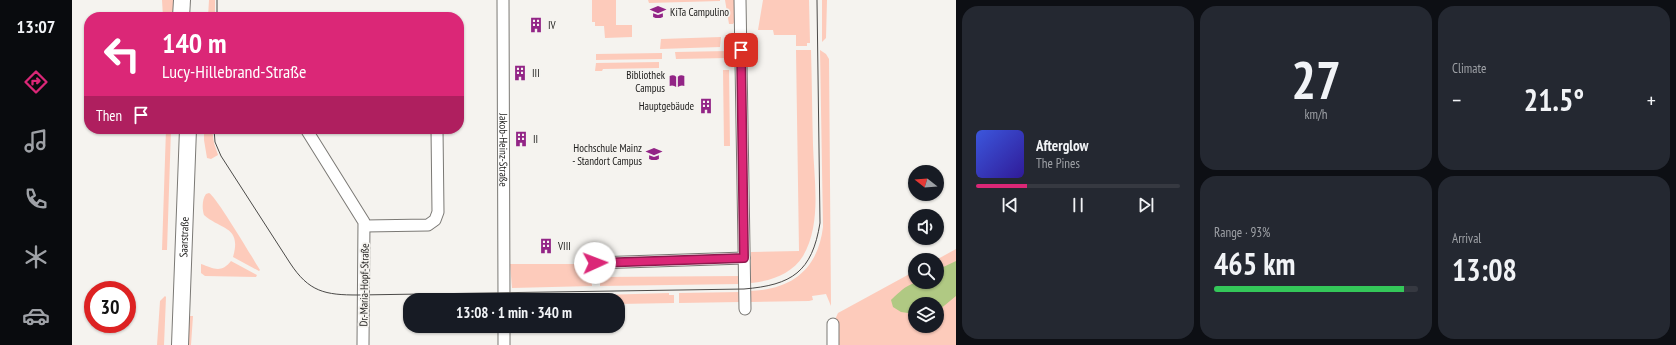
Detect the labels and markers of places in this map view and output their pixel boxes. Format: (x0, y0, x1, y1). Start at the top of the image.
school or university icon: KiTa Campulino (649, 3, 667, 21)
place label: KiTa Campulino (670, 5, 729, 19)
building icon: IV (527, 16, 545, 34)
place label: IV (548, 18, 557, 32)
pin (724, 33, 758, 67)
building icon: III (511, 64, 529, 82)
place label: III (532, 66, 540, 80)
place label: Bibliothek Campus (626, 68, 666, 95)
library icon: Bibliothek Campus (668, 72, 686, 90)
building icon: Hauptgebäude (697, 97, 715, 115)
place label: Hauptgebäude (639, 99, 694, 113)
building icon: II (512, 130, 530, 148)
place label: II (533, 132, 538, 146)
place label: Hochschule Mainz - Standort Campus (572, 141, 642, 168)
school or university icon: Hochschule Mainz - Standort Campus (645, 145, 663, 163)
building icon: VIII (537, 237, 555, 255)
place label: VIII (557, 239, 571, 253)

